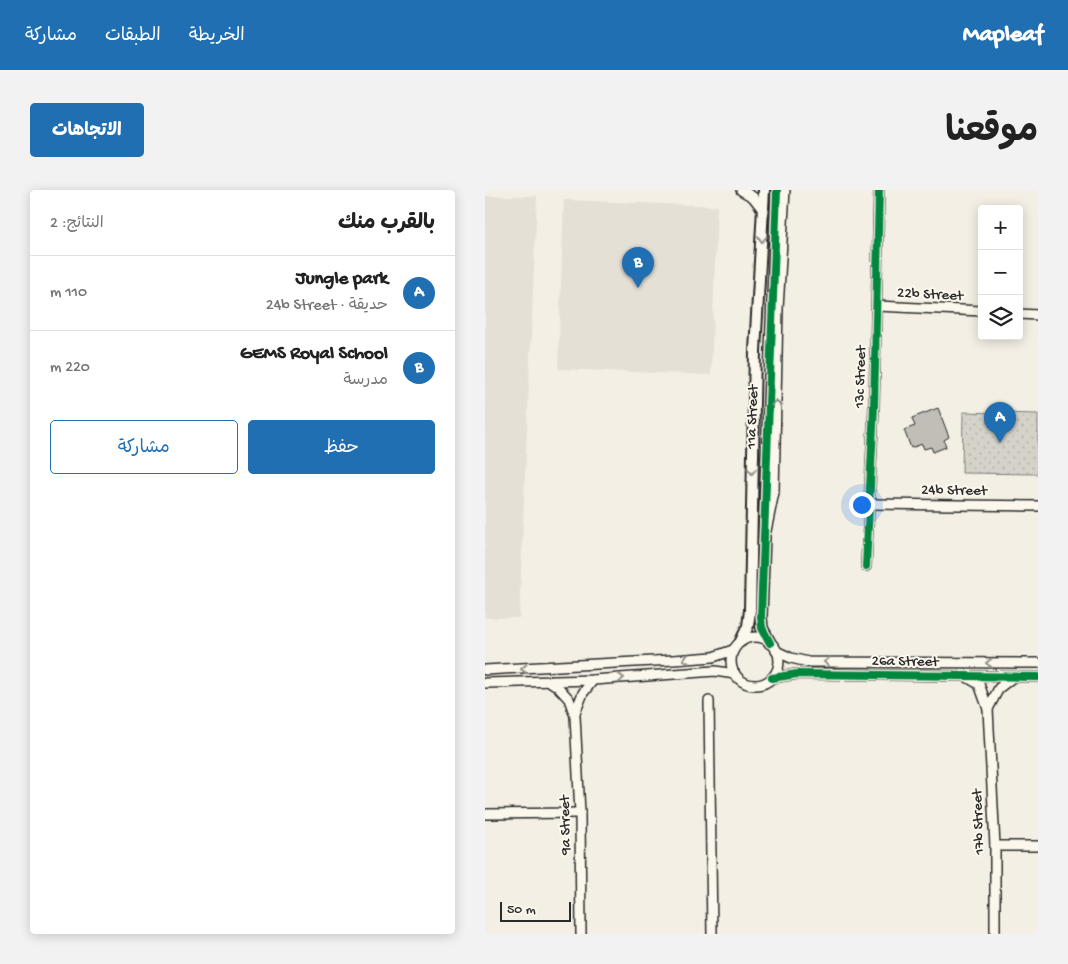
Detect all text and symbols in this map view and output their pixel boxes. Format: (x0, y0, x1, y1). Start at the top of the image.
text: Mapleaf (963, 21, 1043, 50)
text: مشاركة (25, 26, 77, 47)
text: الطبقات (105, 26, 161, 47)
text: الخريطة (189, 26, 245, 47)
button: الاتجاهات (30, 103, 144, 157)
text: موقعنا (945, 113, 1038, 154)
map controls (978, 205, 1023, 340)
button: + (978, 205, 1023, 250)
text: بالقرب منك (338, 212, 435, 237)
text: النتائج: 2 (50, 215, 104, 234)
one-way arrow (756, 235, 767, 243)
pin: B (622, 247, 654, 288)
button: − (978, 250, 1023, 295)
text: Jungle park (296, 268, 388, 291)
text: 110 m (50, 284, 87, 303)
text: A (414, 284, 424, 303)
street label: 22b Street (896, 284, 965, 306)
button: layers (978, 295, 1023, 340)
text: حديقة · 24b Street (266, 297, 388, 316)
text: GEMS Royal School (240, 343, 388, 366)
street label: 13c Street (851, 344, 871, 410)
text: 220 m (50, 359, 90, 378)
text: B (415, 359, 423, 378)
text: مدرسة (343, 372, 388, 391)
street label: 11a Street (743, 383, 763, 450)
one-way arrow (771, 399, 781, 407)
pin: A (984, 402, 1016, 443)
button: مشاركة (50, 420, 238, 474)
button: حفظ (248, 420, 435, 474)
one-way arrow (746, 467, 757, 475)
street label: 24b Street (921, 481, 989, 501)
your location (849, 492, 875, 518)
street label: 26a Street (871, 652, 940, 672)
one-way arrow (682, 653, 690, 664)
one-way arrow (823, 657, 830, 667)
one-way arrow (985, 658, 993, 668)
one-way arrow (520, 664, 528, 674)
one-way arrow (617, 673, 625, 684)
street label: 17b Street (969, 787, 989, 856)
street label: 9a Street (556, 793, 576, 856)
scale bar (500, 899, 571, 922)
text: 50 m (507, 902, 536, 919)

